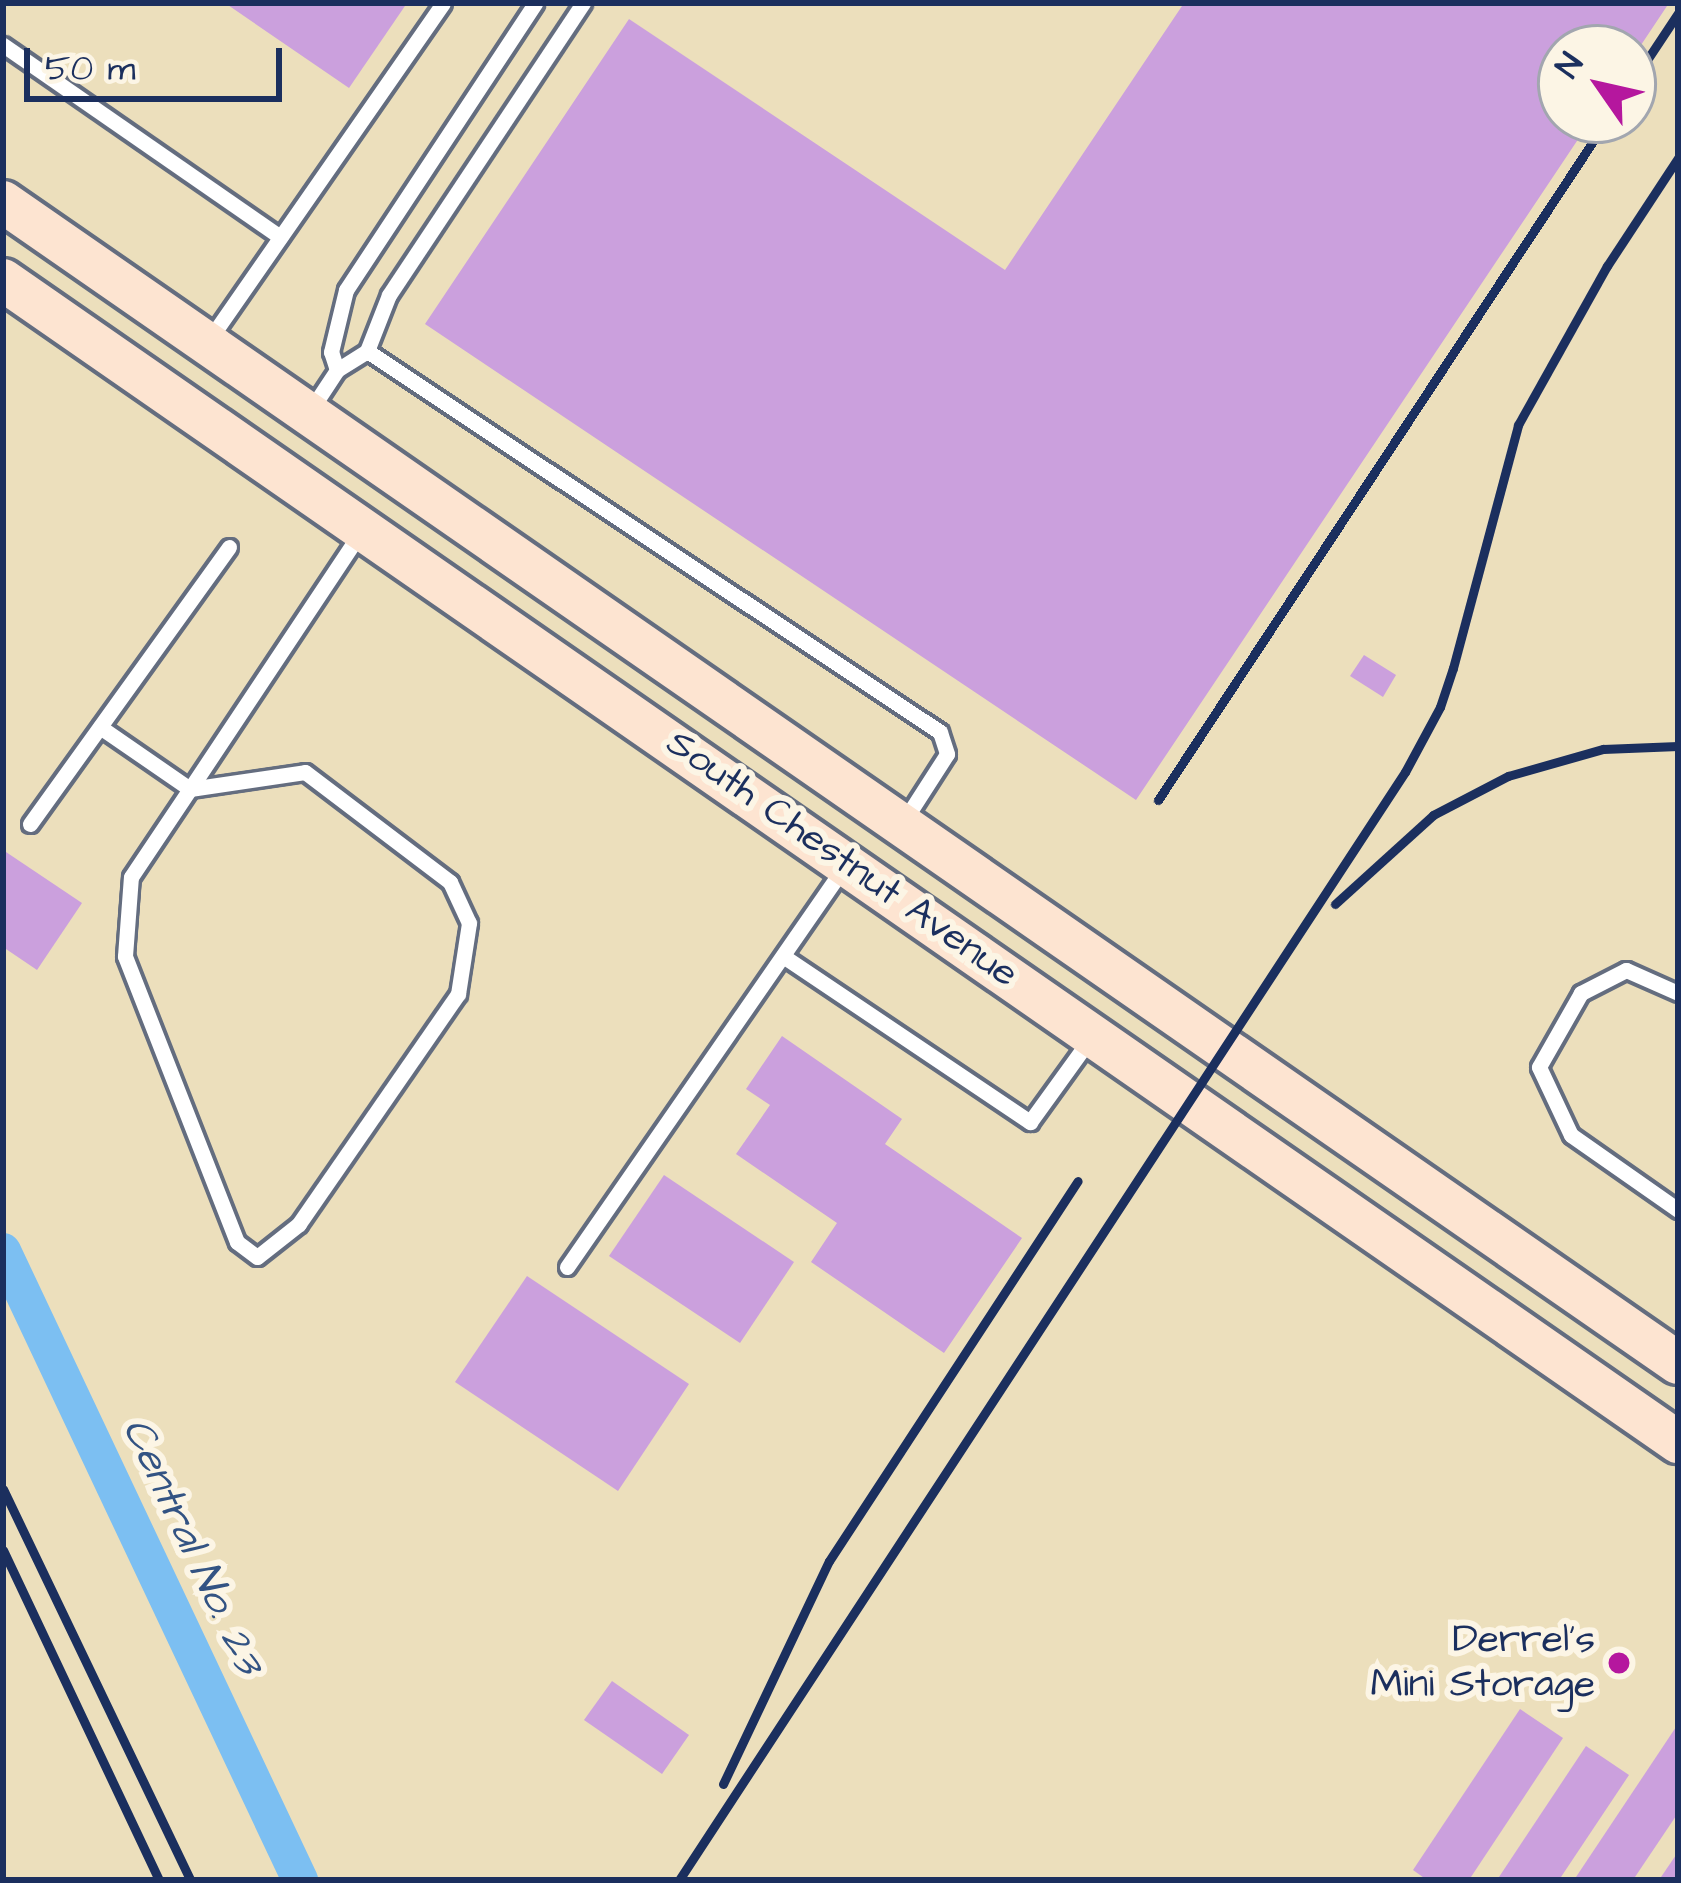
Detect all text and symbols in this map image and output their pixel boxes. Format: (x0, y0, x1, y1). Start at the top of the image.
scale bar (30, 24, 288, 98)
north arrow (1537, 24, 1657, 144)
text: 50 m (45, 43, 136, 94)
text: N (1545, 44, 1594, 87)
street label: South Chestnut Avenue (657, 720, 1027, 998)
water label: Central No. 23 (111, 1410, 273, 1682)
place label: Derrel's Mini Storage (1370, 1618, 1595, 1709)
marker: Derrel's Mini Storage (1606, 1650, 1632, 1676)

